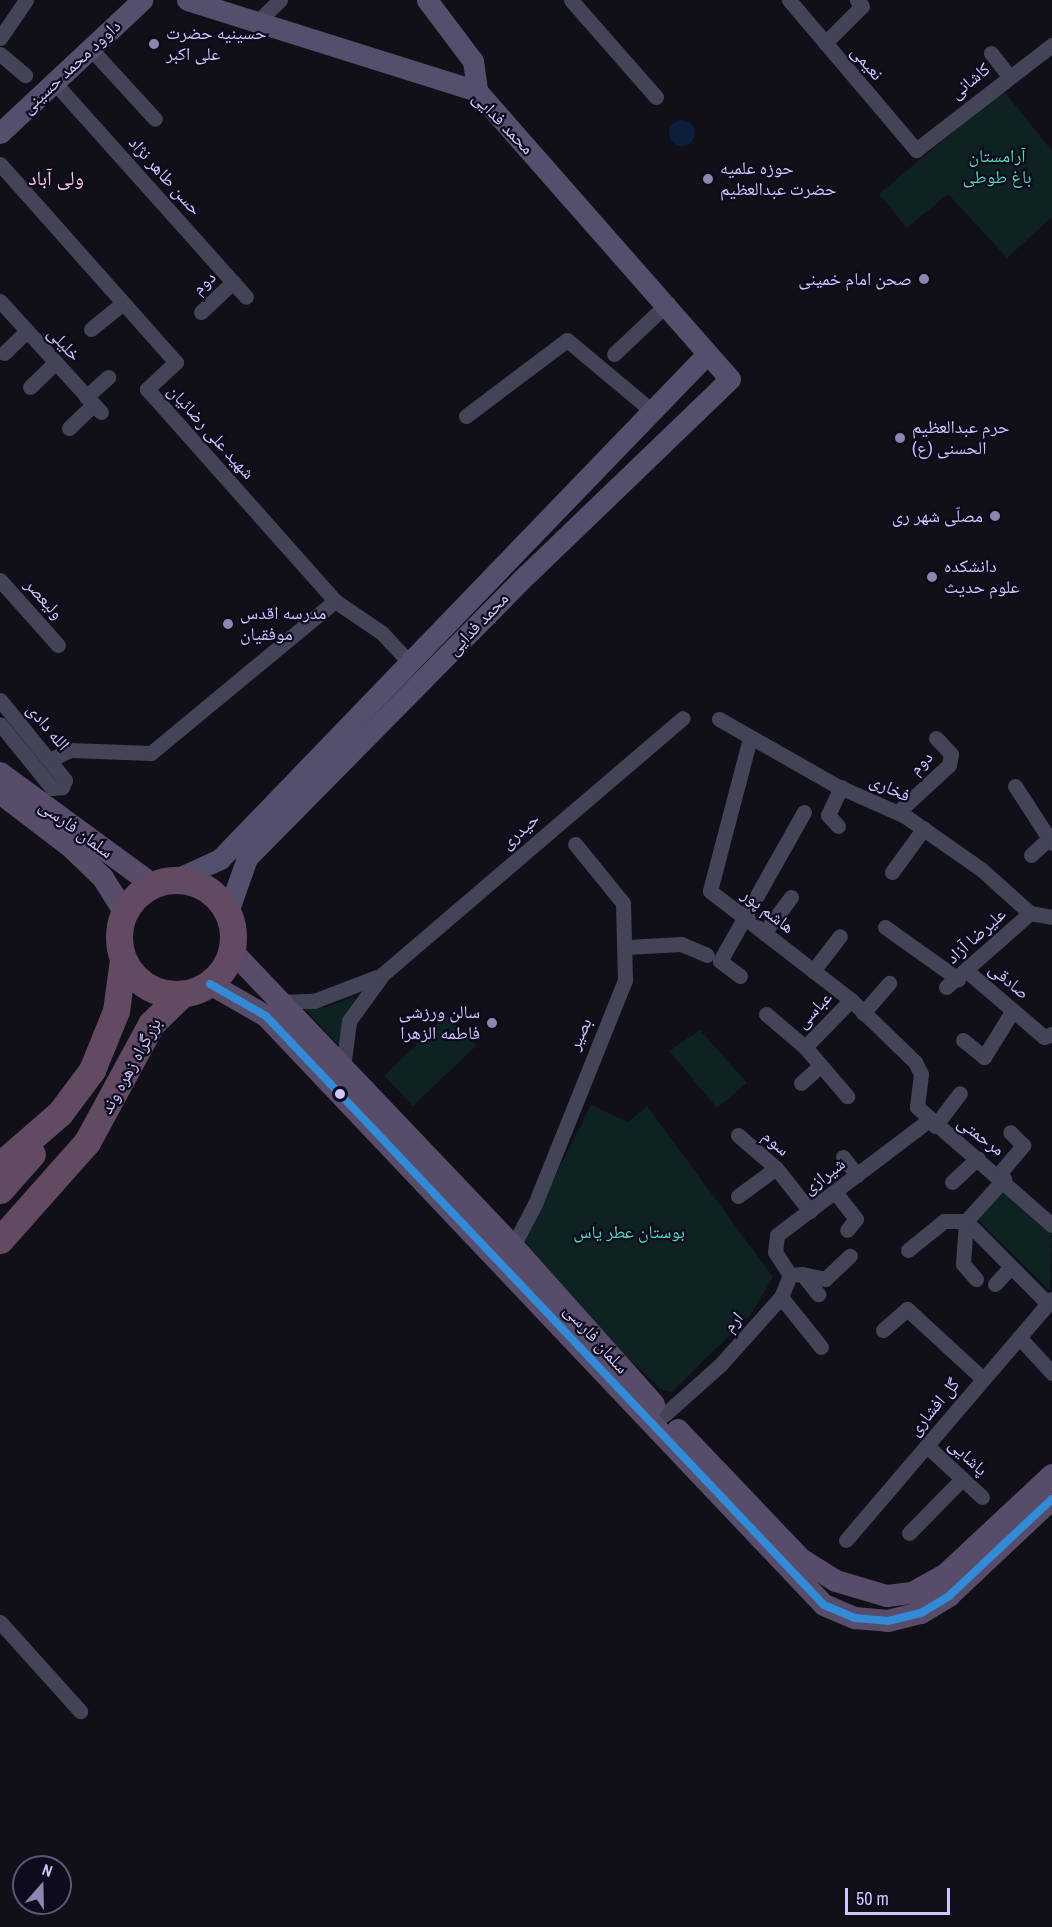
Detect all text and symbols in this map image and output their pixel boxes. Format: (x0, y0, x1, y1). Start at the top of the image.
street label: داوود محمد حسینی (17, 15, 125, 119)
place label: حسینیه حضرت علی اکبر (166, 23, 266, 66)
marker: حسینیه حضرت علی اکبر (147, 37, 161, 51)
street label: نعیمی (846, 41, 888, 85)
street label: کاشانی (945, 58, 995, 104)
street label: محمد فدایی (468, 87, 538, 159)
street label: حسن طاهر نژاد (124, 132, 206, 220)
park label: آرامستان باغ طوطی (962, 146, 1032, 188)
place label: حوزه علمیه حضرت عبدالعظیم (720, 158, 836, 201)
district label: ولی آباد (28, 165, 84, 189)
marker: حوزه علمیه حضرت عبدالعظیم (701, 172, 715, 186)
street label: دوم (188, 267, 220, 299)
place label: صحن امام خمینی (798, 268, 912, 290)
marker: صحن امام خمینی (917, 272, 931, 286)
street label: خلیلی (43, 322, 85, 366)
street label: شهید علی رضائیان (163, 380, 259, 484)
place label: حرم عبدالعظیم الحسنی (ع) (912, 417, 1009, 460)
marker: حرم عبدالعظیم الحسنی (ع) (893, 431, 907, 445)
place label: مصلّی شهر ری (892, 505, 983, 527)
marker: مصلّی شهر ری (988, 509, 1002, 523)
place label: دانشکده علوم حدیث (944, 556, 1020, 598)
marker: دانشکده علوم حدیث (925, 570, 939, 584)
street label: ولیعصر (20, 574, 68, 624)
street label: محمد فدایی (443, 588, 513, 660)
place label: مدرسه اقدس موفقیان (240, 603, 326, 646)
marker: مدرسه اقدس موفقیان (221, 617, 235, 631)
street label: الله دادی (22, 699, 74, 755)
street label: دوم (905, 747, 937, 779)
street label: فخاری (866, 769, 914, 807)
street label: سلمان فارسی (35, 795, 117, 863)
street label: حیدری (496, 808, 544, 854)
street label: هاشم پور (737, 884, 799, 938)
street label: علیرضا آزاد (942, 904, 1010, 968)
street label: صادقی (984, 958, 1034, 1004)
street label: عباسی (791, 987, 837, 1033)
place label: سالن ورزشی فاطمه الزهرا (399, 1002, 480, 1044)
street label: بزرگراه زهره وند (96, 1014, 166, 1118)
street label: بصیر (563, 1015, 597, 1053)
marker: سالن ورزشی فاطمه الزهرا (485, 1016, 499, 1030)
unlabelled marker (334, 1088, 346, 1100)
street label: مرحمتی (953, 1111, 1009, 1161)
street label: سوم (758, 1125, 794, 1161)
street label: شیرازی (798, 1153, 850, 1199)
park label: بوستان عطر یاس (573, 1221, 685, 1243)
street label: سلمان فارسی (559, 1300, 633, 1378)
street label: ارم (718, 1307, 748, 1337)
street label: گل افشاری (904, 1374, 964, 1440)
street label: پاشایی (944, 1434, 992, 1480)
north arrow (12, 1855, 72, 1915)
text: N (39, 1858, 56, 1882)
scale bar (848, 1876, 953, 1914)
text: 50 m (856, 1886, 889, 1911)

